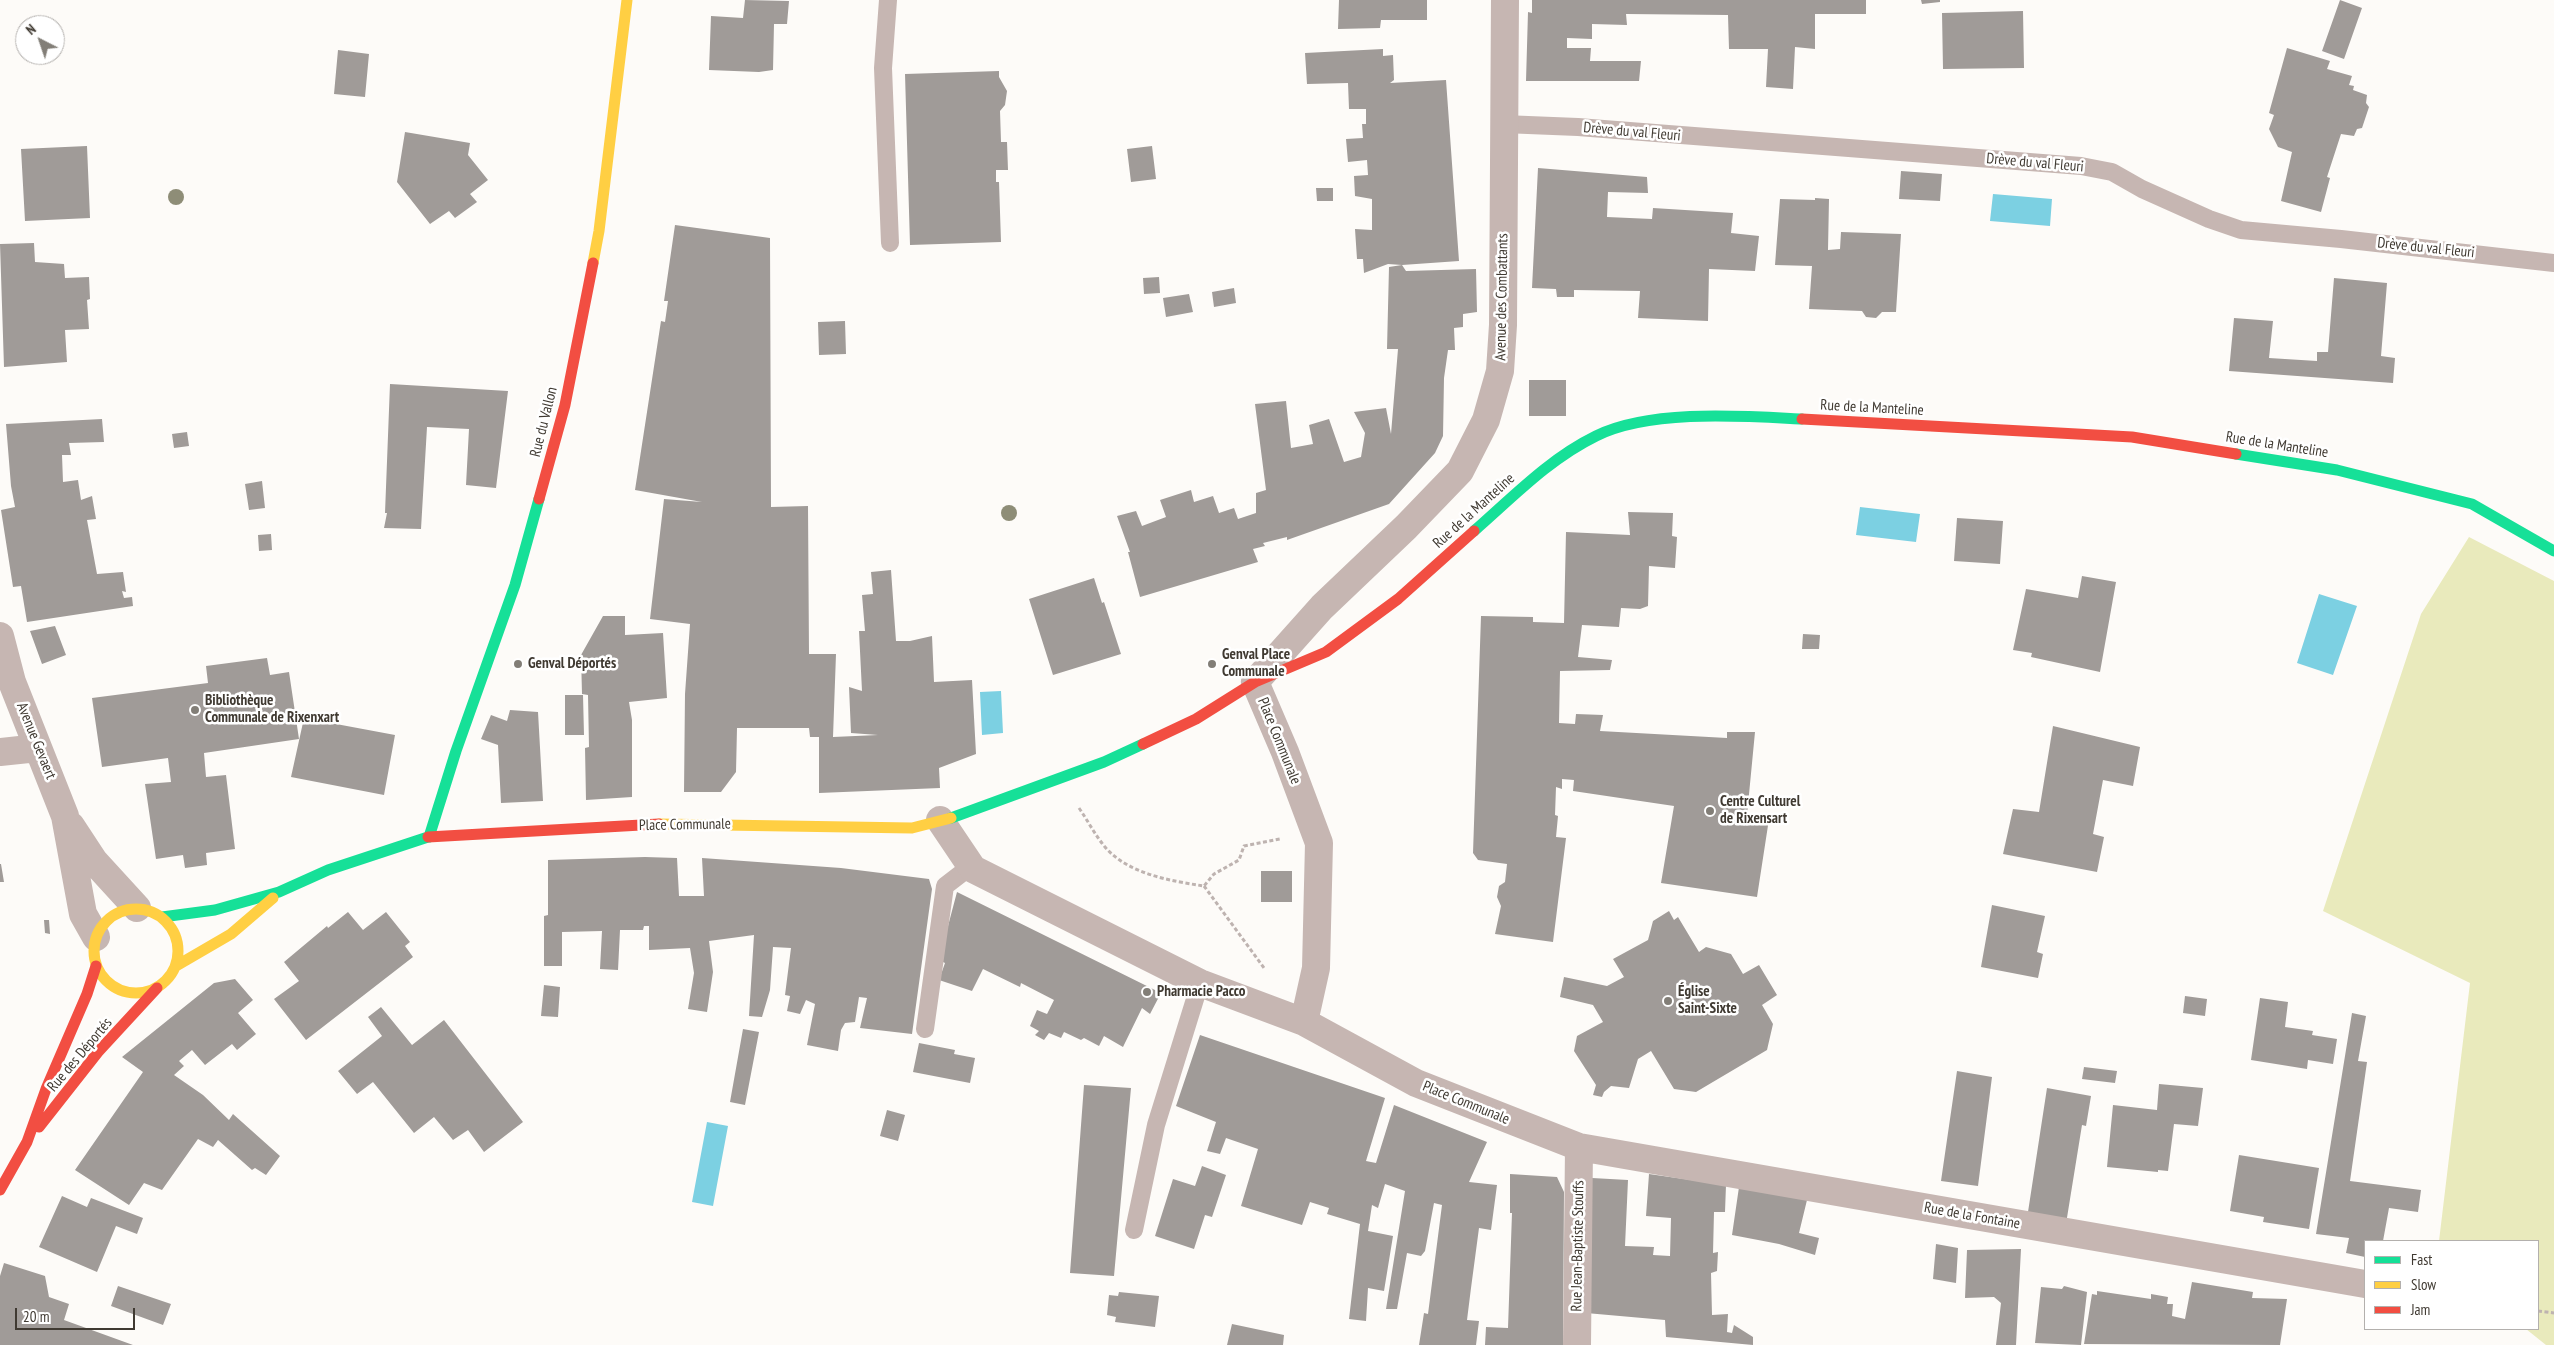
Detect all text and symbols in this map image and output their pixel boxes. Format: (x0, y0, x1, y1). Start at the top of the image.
north arrow (15, 15, 65, 65)
text: N (22, 20, 40, 39)
street label: Drève du val Fleuri (1583, 119, 1681, 145)
street label: Drève du val Fleuri (1986, 150, 2084, 176)
street label: Avenue des Combattants (1492, 233, 1512, 361)
street label: Drève du val Fleuri (2377, 234, 2475, 262)
street label: Rue du Vallon (527, 385, 561, 459)
street label: Rue de la Manteline (1820, 396, 1924, 420)
street label: Rue de la Manteline (2224, 428, 2330, 462)
street label: Rue de la Manteline (1430, 470, 1518, 552)
place label: Genval Place Communale (1222, 646, 1290, 681)
place label: Genval Déportés (528, 655, 616, 673)
marker: Genval Déportés (512, 658, 524, 670)
marker: Genval Place Communale (1206, 658, 1218, 670)
place label: Bibliothèque Communale de Rixenxart (205, 692, 339, 727)
street label: Place Communale (1253, 695, 1305, 787)
street label: Avenue Gevaert (12, 700, 60, 782)
marker: Bibliothèque Communale de Rixenxart (189, 704, 201, 716)
place label: Centre Culturel de Rixensart (1720, 793, 1800, 828)
marker: Centre Culturel de Rixensart (1704, 805, 1716, 817)
street label: Place Communale (639, 815, 731, 835)
place label: Pharmacie Pacco (1157, 983, 1246, 1001)
place label: Église Saint-Sixte (1678, 983, 1737, 1018)
marker: Pharmacie Pacco (1141, 986, 1153, 998)
marker: Église Saint-Sixte (1662, 995, 1674, 1007)
street label: Rue des Déportés (44, 1014, 116, 1096)
street label: Place Communale (1420, 1077, 1512, 1129)
street label: Rue Jean-Baptiste Stouffs (1568, 1180, 1588, 1312)
street label: Rue de la Fontaine (1923, 1199, 2021, 1233)
legend (2364, 1240, 2539, 1330)
text: Fast (2411, 1250, 2432, 1269)
text: Slow (2411, 1275, 2436, 1294)
scale bar (18, 1298, 138, 1330)
text: Jam (2411, 1300, 2430, 1319)
text: 20 m (23, 1307, 49, 1326)

